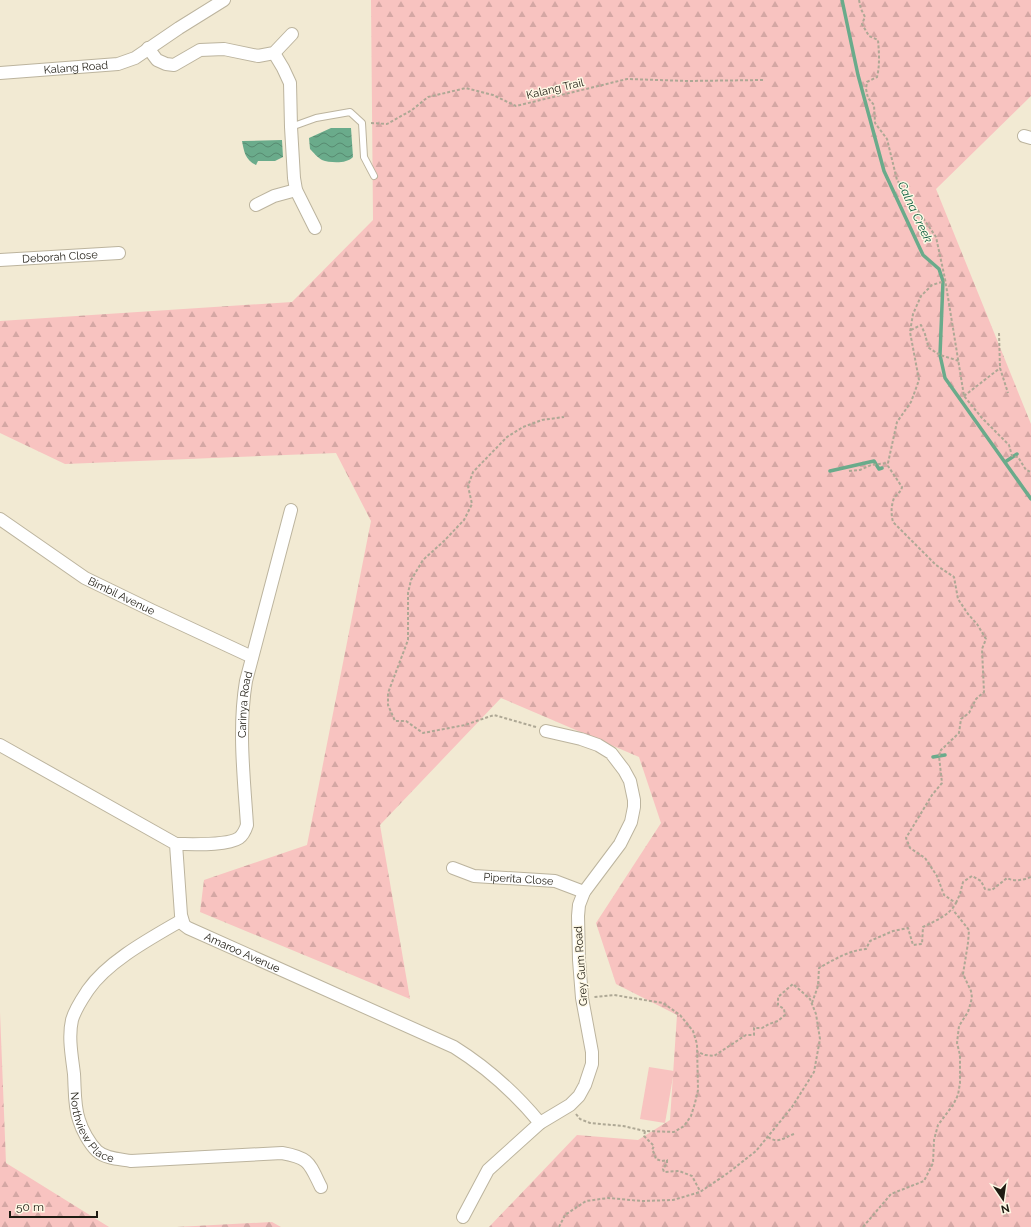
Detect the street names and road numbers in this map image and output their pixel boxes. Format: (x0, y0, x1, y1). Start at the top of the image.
street label: Kalang Road (43, 58, 109, 76)
street label: Kalang Trail (525, 76, 585, 102)
street label: Deborah Close (22, 248, 99, 265)
street label: Bimbil Avenue (86, 574, 157, 618)
street label: Carinya Road (236, 670, 255, 738)
street label: Piperita Close (483, 870, 554, 887)
street label: Grey Gum Road (572, 925, 590, 1006)
street label: Amaroo Avenue (202, 930, 283, 975)
street label: Northview Place (68, 1092, 116, 1165)

